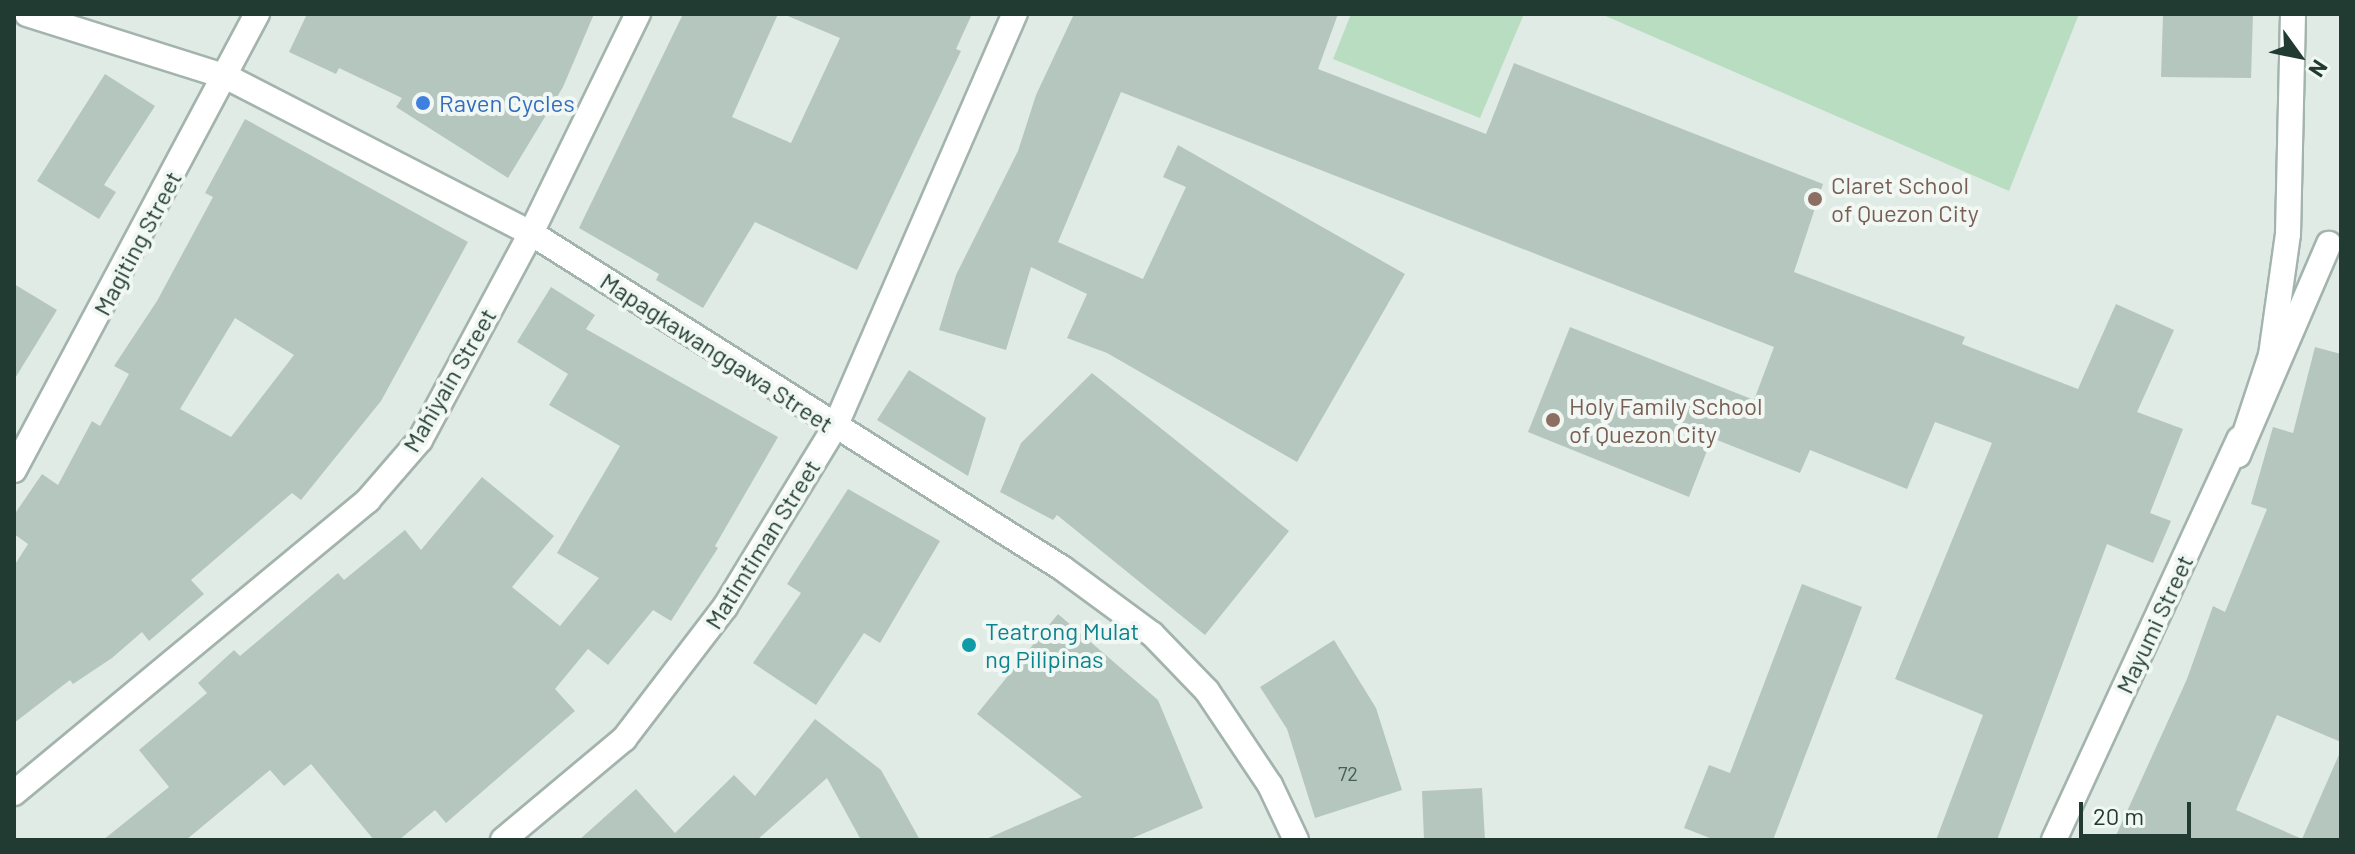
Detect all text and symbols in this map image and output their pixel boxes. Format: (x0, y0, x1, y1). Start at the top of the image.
north arrow (2259, 16, 2339, 96)
text: N (2304, 56, 2334, 82)
place label: Raven Cycles (439, 89, 575, 117)
marker: Raven Cycles (414, 94, 432, 112)
street label: Magiting Street (87, 166, 187, 320)
place label: Claret School of Quezon City (1831, 171, 1979, 227)
marker: Claret School of Quezon City (1806, 190, 1824, 208)
street label: Mapagkawanggawa Street (595, 266, 839, 438)
street label: Mahiyain Street (396, 303, 502, 457)
place label: Holy Family School of Quezon City (1569, 392, 1763, 448)
marker: Holy Family School of Quezon City (1544, 411, 1562, 429)
street label: Matimtiman Street (698, 454, 826, 634)
street label: Mayumi Street (2109, 550, 2199, 698)
place label: Teatrong Mulat ng Pilipinas (985, 617, 1139, 673)
marker: Teatrong Mulat ng Pilipinas (960, 636, 978, 654)
house number: 72 (1338, 761, 1358, 785)
scale bar (2083, 786, 2195, 836)
text: 20 m (2093, 801, 2144, 830)

